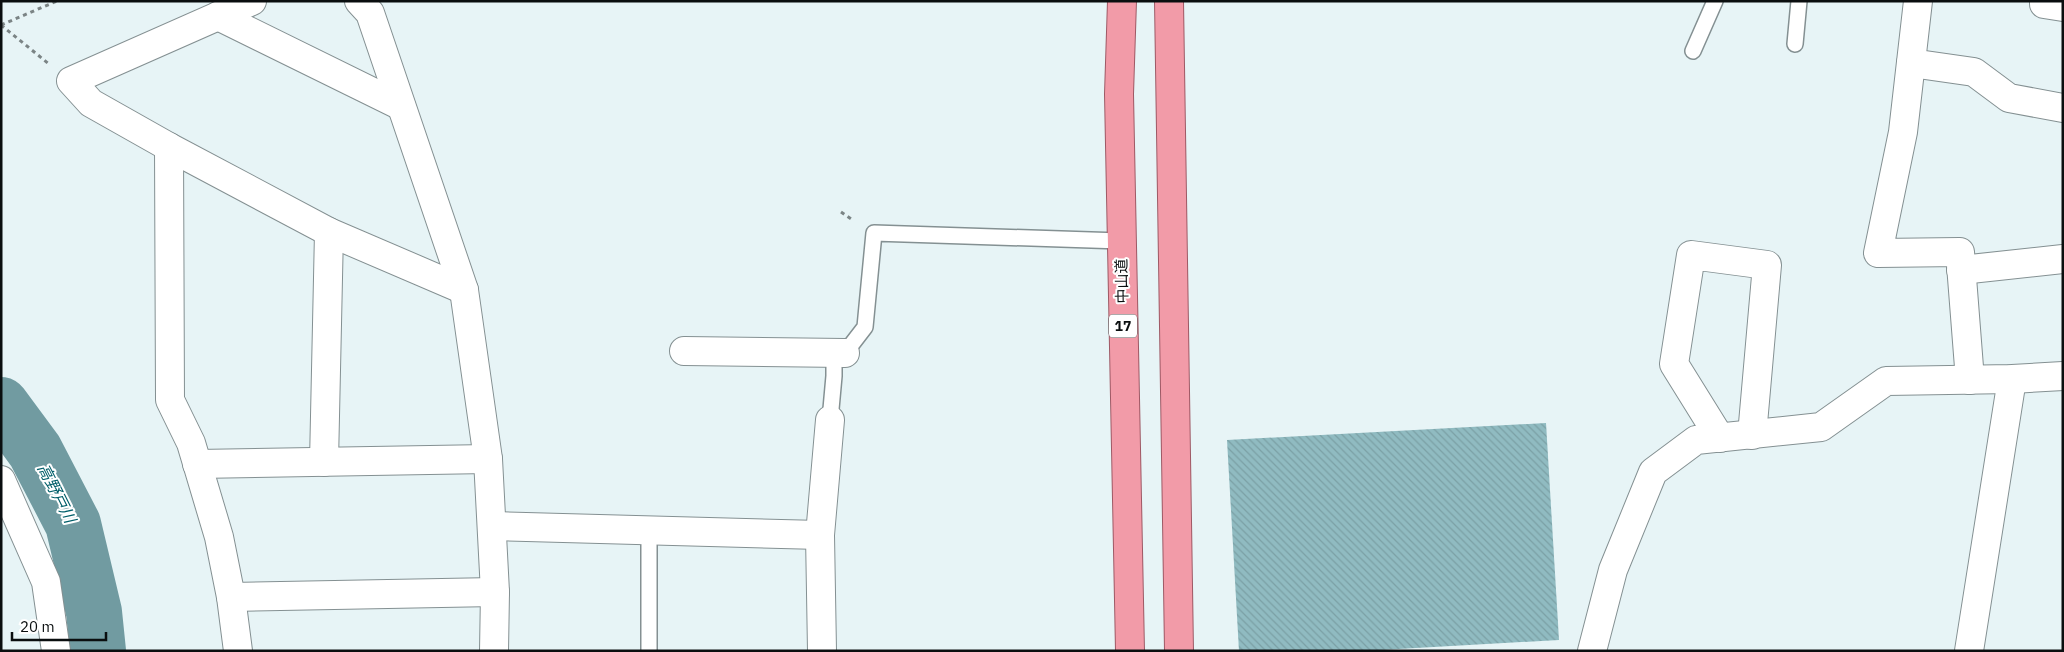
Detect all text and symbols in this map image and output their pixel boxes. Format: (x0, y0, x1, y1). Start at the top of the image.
street label: 中山道 (1112, 258, 1131, 304)
road number: 17 (1109, 314, 1137, 338)
water label: 高野戸川 (34, 460, 81, 528)
scale bar (12, 610, 106, 642)
text: 20 m (20, 617, 55, 636)

